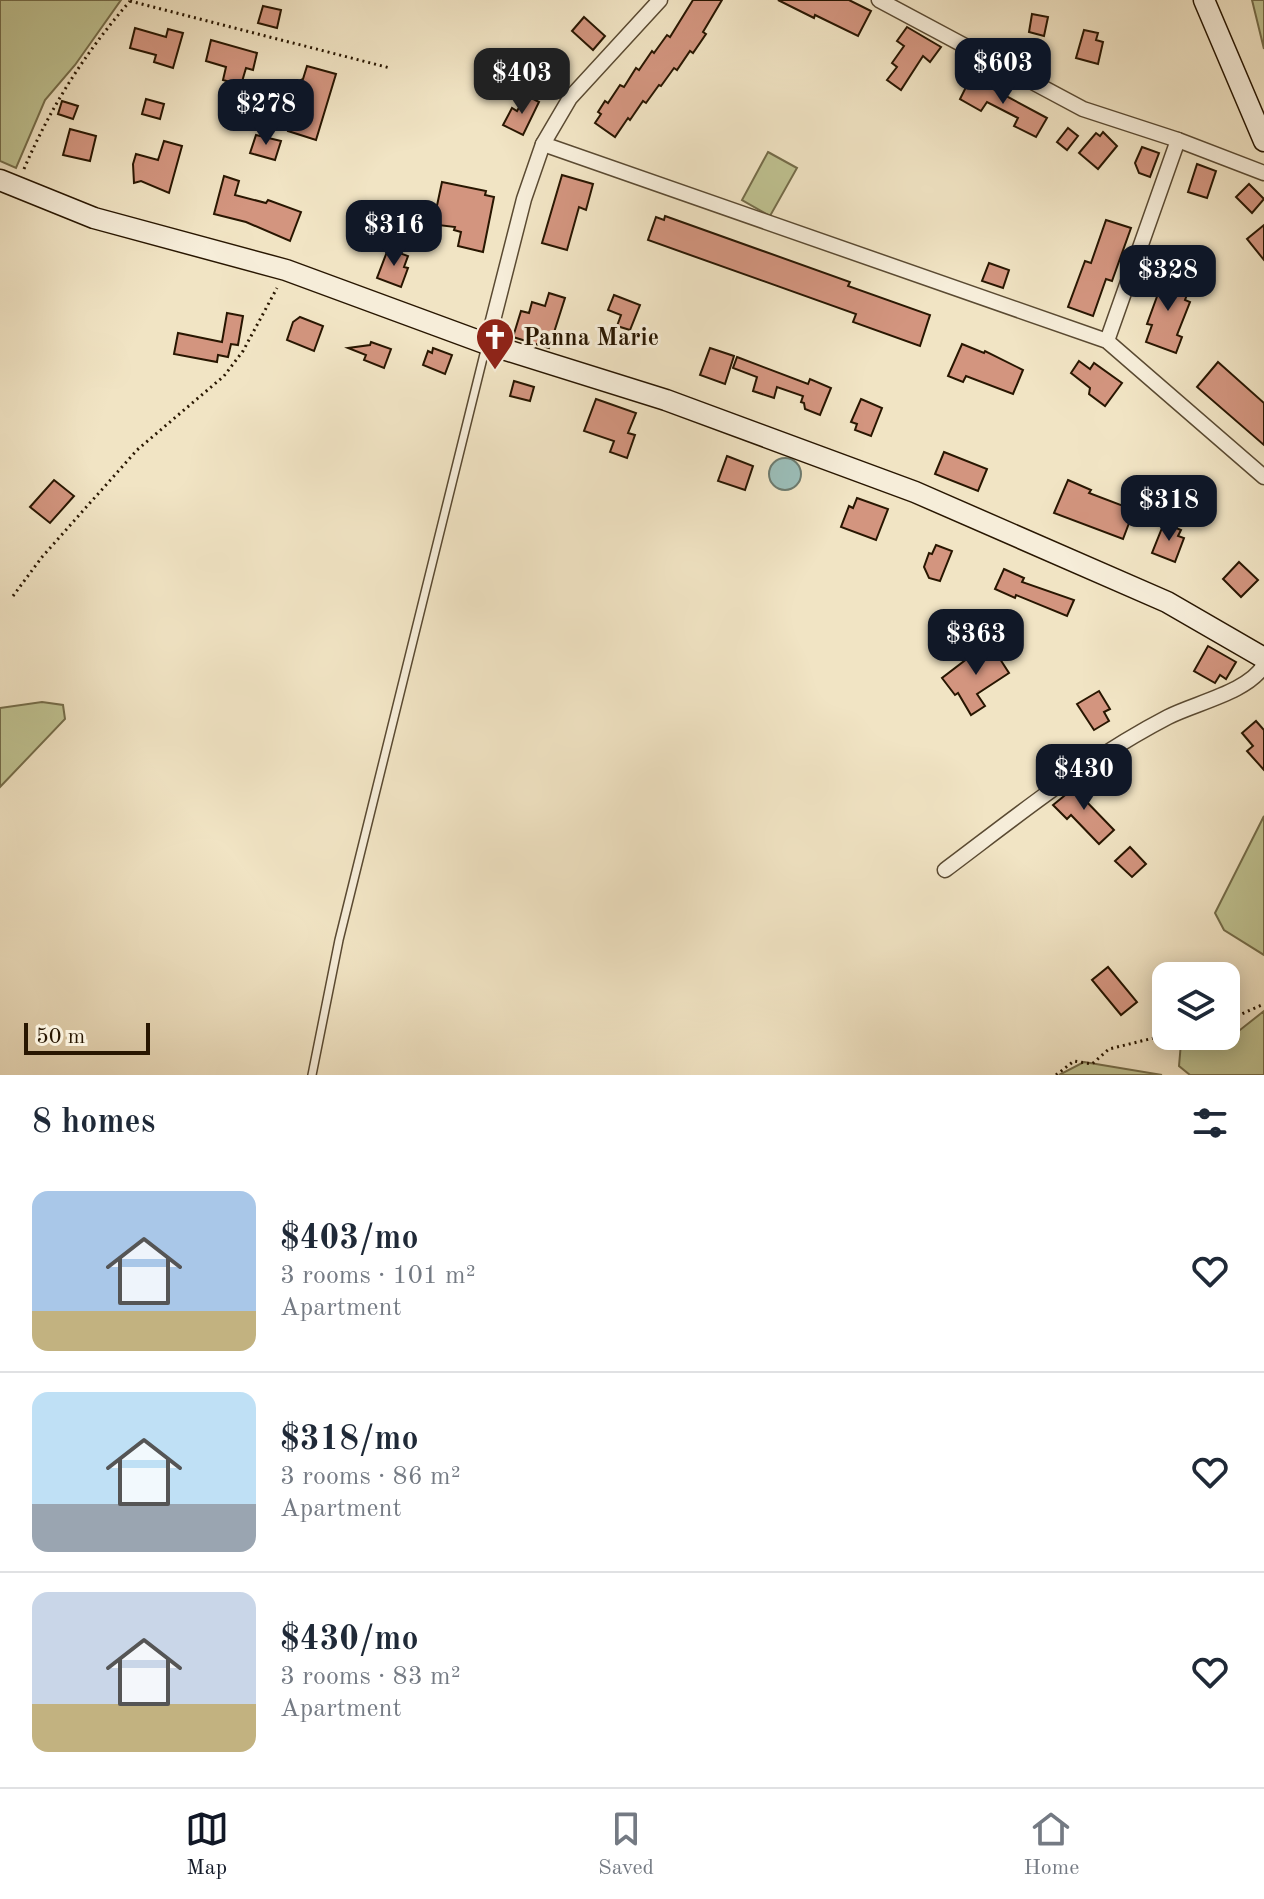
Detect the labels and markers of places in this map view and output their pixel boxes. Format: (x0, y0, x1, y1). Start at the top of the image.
pin: $603 (956, 38, 1050, 106)
pin: $403 (475, 48, 569, 116)
pin: $278 (219, 79, 313, 147)
pin: $316 (347, 200, 441, 268)
pin: $328 (1121, 245, 1215, 313)
church icon: Panna Marie (474, 316, 516, 371)
place label: Panna Marie (523, 327, 659, 351)
pin: $318 (1122, 475, 1216, 543)
pin: $363 (929, 609, 1023, 677)
pin: $430 (1037, 744, 1131, 812)

